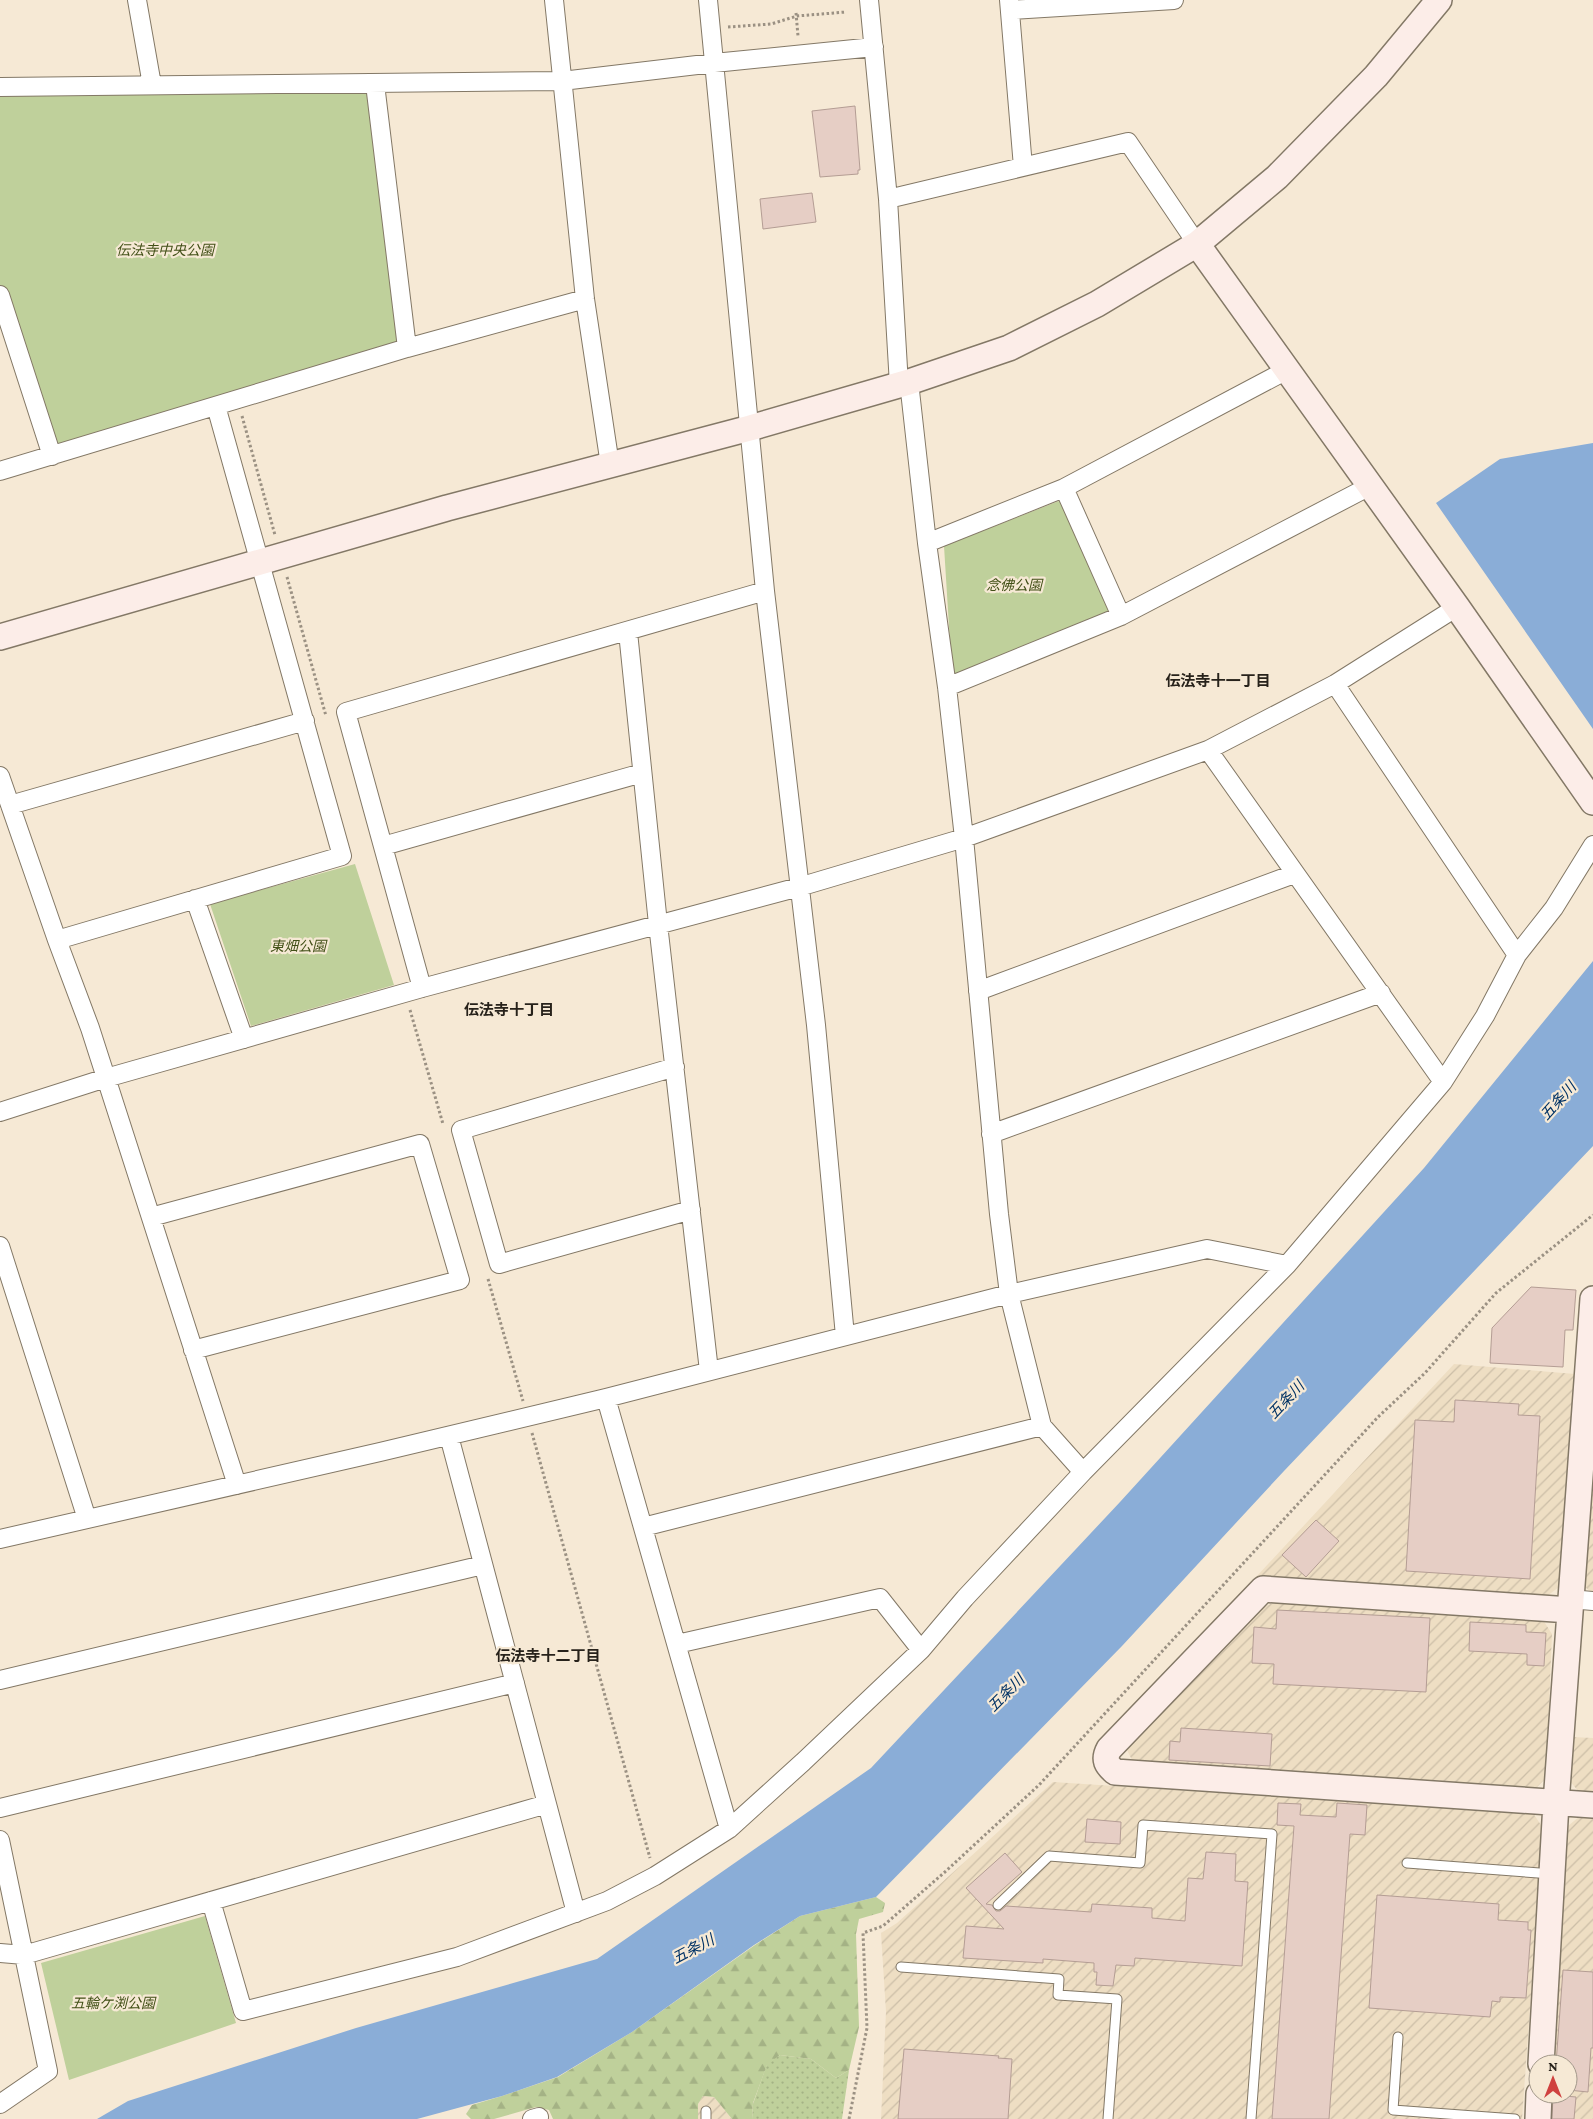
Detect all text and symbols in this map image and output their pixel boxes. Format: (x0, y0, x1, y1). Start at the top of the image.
park label: 伝法寺中央公園 (116, 242, 216, 258)
park label: 念佛公園 (986, 577, 1044, 593)
district label: 伝法寺十一丁目 (1165, 673, 1271, 689)
park label: 東畑公園 (270, 938, 328, 954)
district label: 伝法寺十丁目 (464, 1002, 554, 1018)
water label: 五条川 (1537, 1077, 1580, 1123)
water label: 五条川 (1265, 1377, 1309, 1422)
district label: 伝法寺十二丁目 (495, 1648, 601, 1664)
water label: 五条川 (984, 1670, 1029, 1715)
water label: 五条川 (669, 1930, 718, 1967)
park label: 五輪ケ渕公園 (71, 1995, 157, 2011)
north arrow (1528, 2054, 1578, 2104)
text: N (1548, 2058, 1558, 2074)

